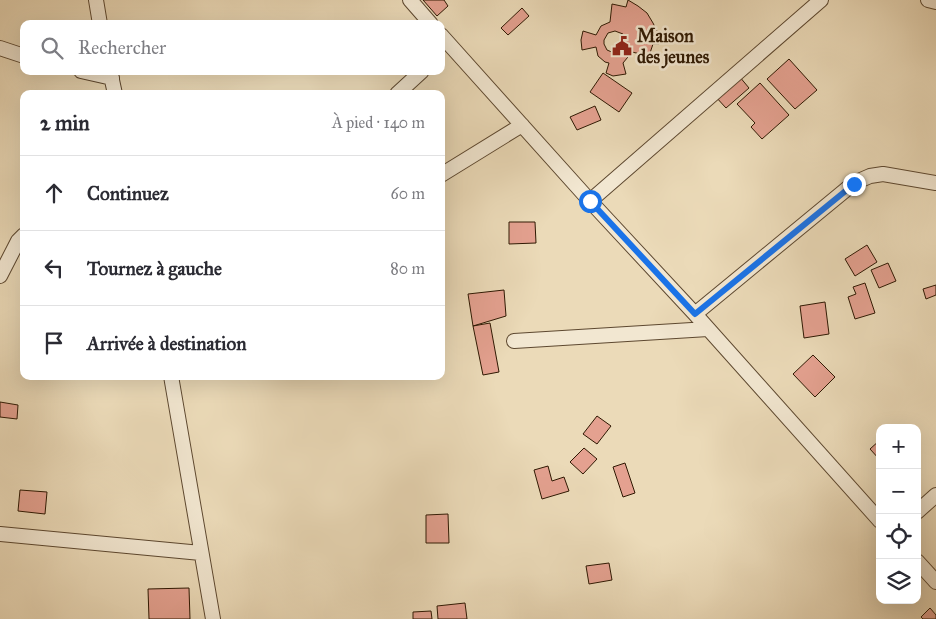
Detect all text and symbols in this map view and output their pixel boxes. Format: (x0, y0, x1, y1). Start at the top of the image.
search box (20, 20, 445, 75)
place label: Maison des jeunes (637, 25, 710, 69)
icon: search (38, 34, 66, 62)
public building icon: Maison des jeunes (611, 35, 633, 57)
text: Rechercher (78, 36, 166, 59)
text: 2 min (40, 110, 90, 136)
text: À pied · 140 m (332, 113, 425, 132)
route end (843, 173, 866, 196)
icon: ahead (40, 179, 68, 207)
text: Continuez (87, 182, 169, 205)
text: 60 m (391, 184, 425, 203)
route start (579, 190, 602, 213)
icon: left (40, 254, 68, 282)
text: Tournez à gauche (87, 257, 222, 280)
text: 80 m (390, 259, 425, 278)
icon: arrive (40, 329, 68, 357)
text: Arrivée à destination (87, 332, 246, 355)
map controls (876, 424, 921, 604)
button: + (876, 424, 921, 469)
button: − (876, 469, 921, 514)
button: locate (876, 514, 921, 559)
button: layers (876, 559, 921, 604)

